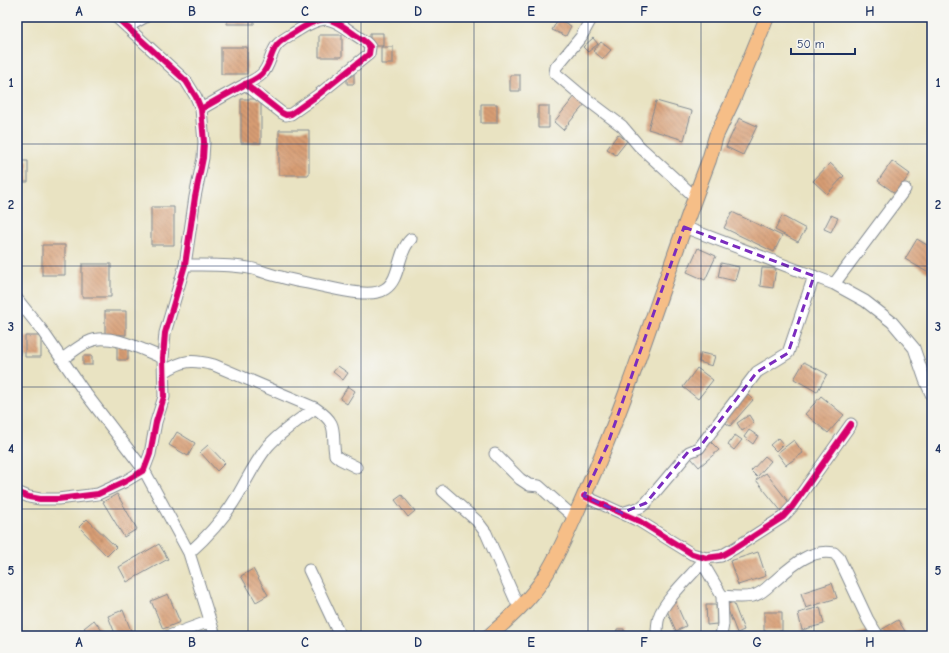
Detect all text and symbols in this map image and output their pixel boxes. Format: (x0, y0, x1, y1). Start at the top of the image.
text: A (75, 4, 83, 19)
text: B (188, 4, 196, 19)
text: C (301, 4, 309, 19)
text: D (414, 4, 422, 19)
text: E (527, 4, 535, 19)
text: F (640, 4, 648, 19)
text: G (752, 4, 762, 19)
text: H (865, 4, 875, 19)
scale bar (791, 30, 855, 56)
text: 50 m (797, 37, 825, 51)
text: 1 (8, 75, 14, 90)
text: 1 (935, 75, 941, 90)
text: 2 (8, 197, 14, 212)
text: 2 (935, 197, 941, 212)
text: 3 (8, 319, 14, 334)
text: 3 (935, 319, 941, 334)
text: 4 (8, 441, 14, 456)
text: 4 (935, 441, 941, 456)
text: 5 (8, 563, 15, 578)
text: 5 (935, 563, 942, 578)
text: A (75, 635, 83, 650)
text: B (188, 635, 196, 650)
text: C (301, 635, 309, 650)
text: D (414, 635, 422, 650)
text: E (527, 635, 535, 650)
text: F (640, 635, 648, 650)
text: G (752, 635, 762, 650)
text: H (865, 635, 875, 650)

